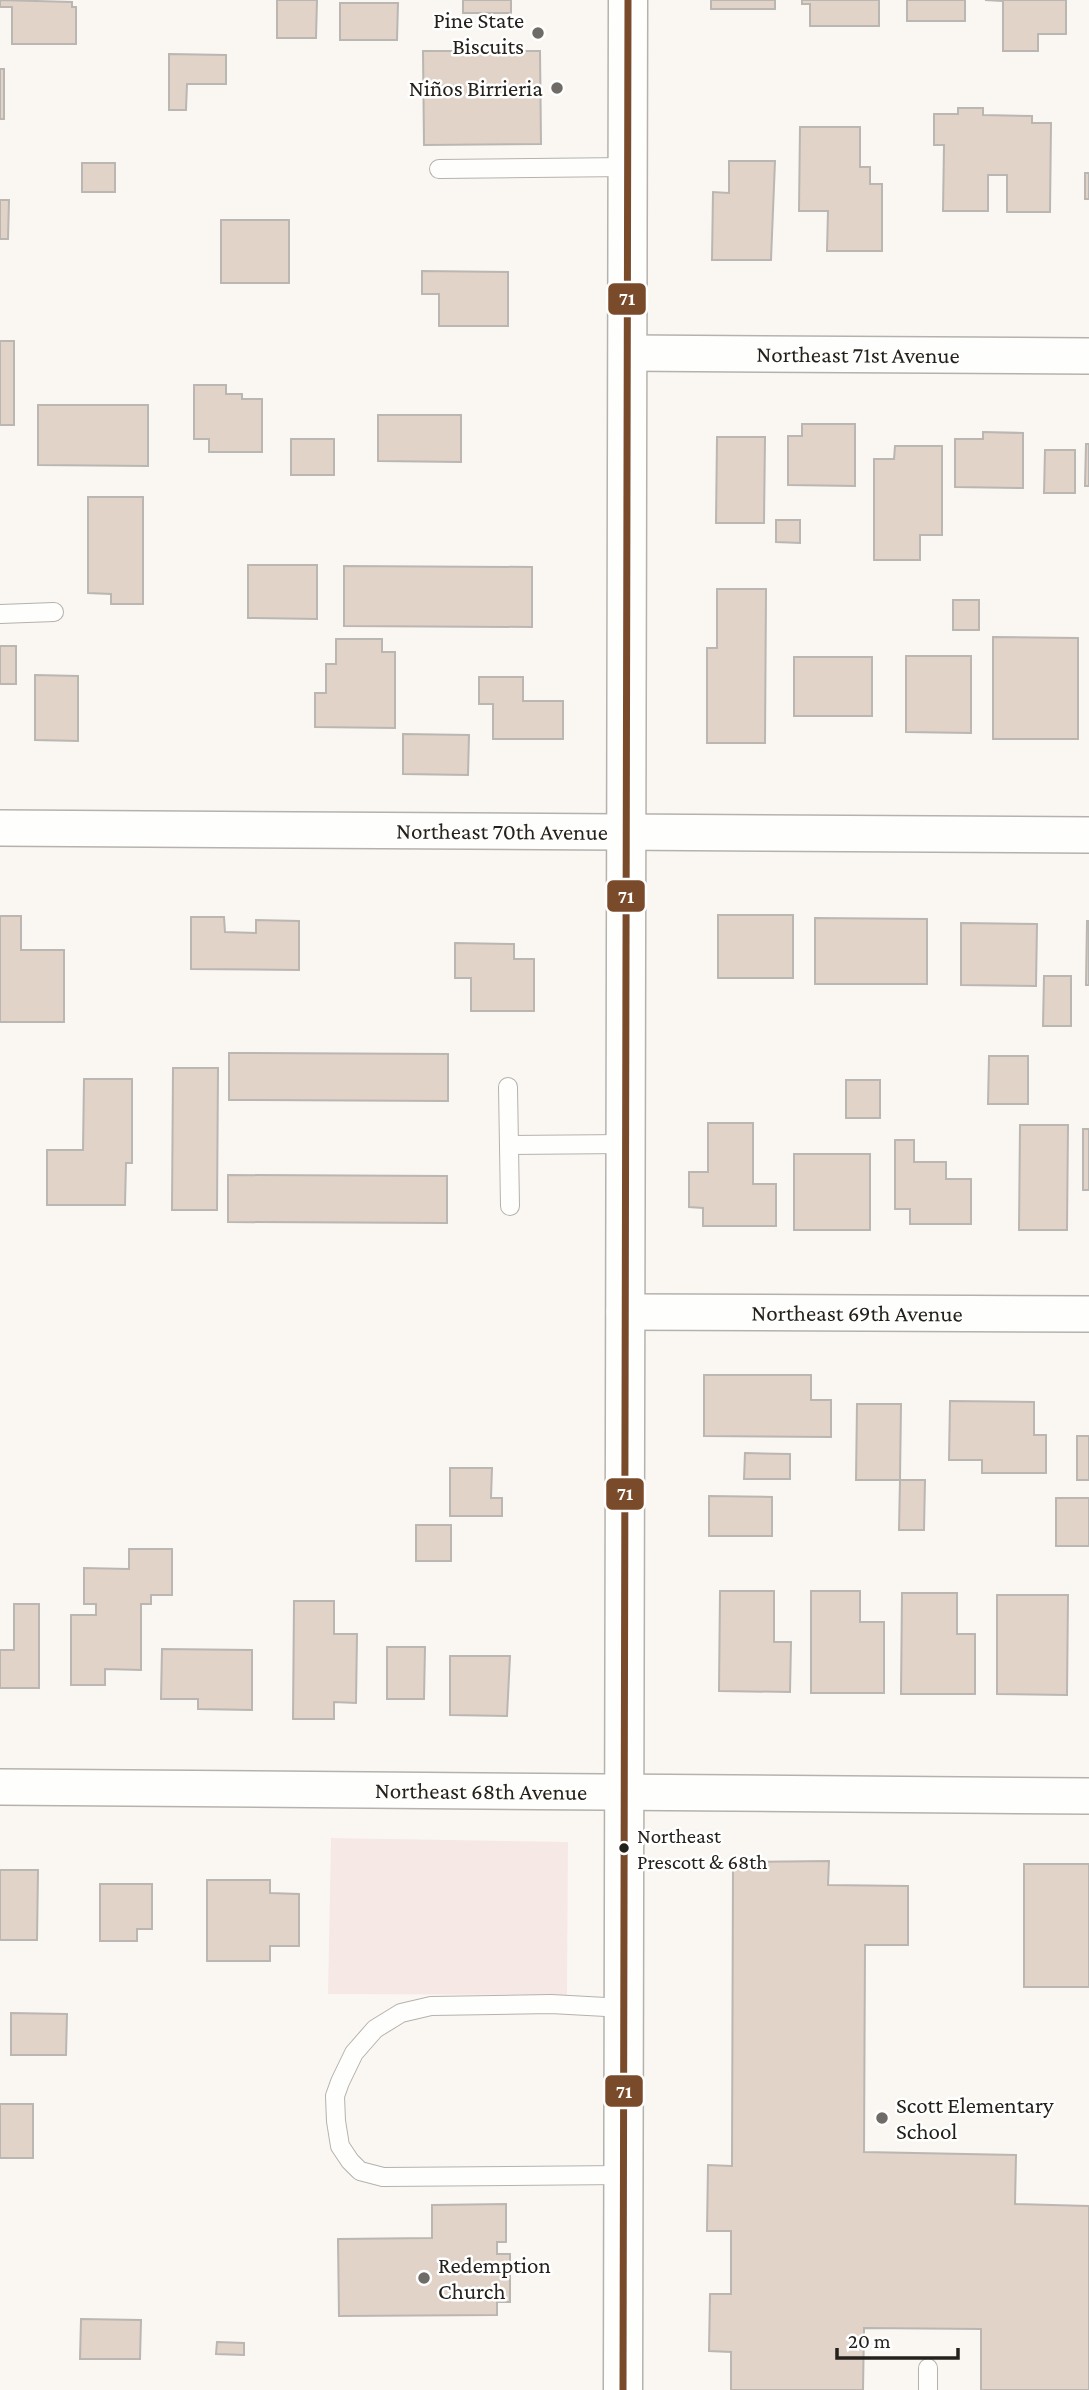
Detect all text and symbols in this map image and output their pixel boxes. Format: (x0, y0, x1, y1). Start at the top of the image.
place label: Pine State Biscuits (433, 7, 524, 59)
marker: Pine State Biscuits (530, 25, 546, 41)
place label: Niños Birrieria (409, 75, 543, 101)
marker: Niños Birrieria (549, 80, 565, 96)
line badge: 71 (607, 282, 647, 316)
text: 71 (619, 288, 635, 309)
street label: Northeast 71st Avenue (756, 341, 960, 368)
street label: Northeast 70th Avenue (396, 818, 608, 845)
line badge: 71 (606, 879, 646, 913)
text: 71 (618, 886, 634, 907)
street label: Northeast 69th Avenue (751, 1300, 963, 1326)
line badge: 71 (605, 1477, 645, 1511)
text: 71 (617, 1483, 633, 1504)
street label: Northeast 68th Avenue (375, 1777, 587, 1805)
place label: Northeast Prescott & 68th (637, 1824, 768, 1874)
marker: Northeast Prescott & 68th (617, 1841, 631, 1855)
line badge: 71 (604, 2074, 644, 2108)
text: 71 (616, 2081, 632, 2102)
place label: Scott Elementary School (896, 2092, 1054, 2144)
marker: Scott Elementary School (874, 2110, 890, 2126)
place label: Redemption Church (438, 2252, 551, 2304)
marker: Redemption Church (416, 2270, 432, 2286)
scale bar (837, 2316, 958, 2360)
text: 20 m (848, 2329, 891, 2353)

